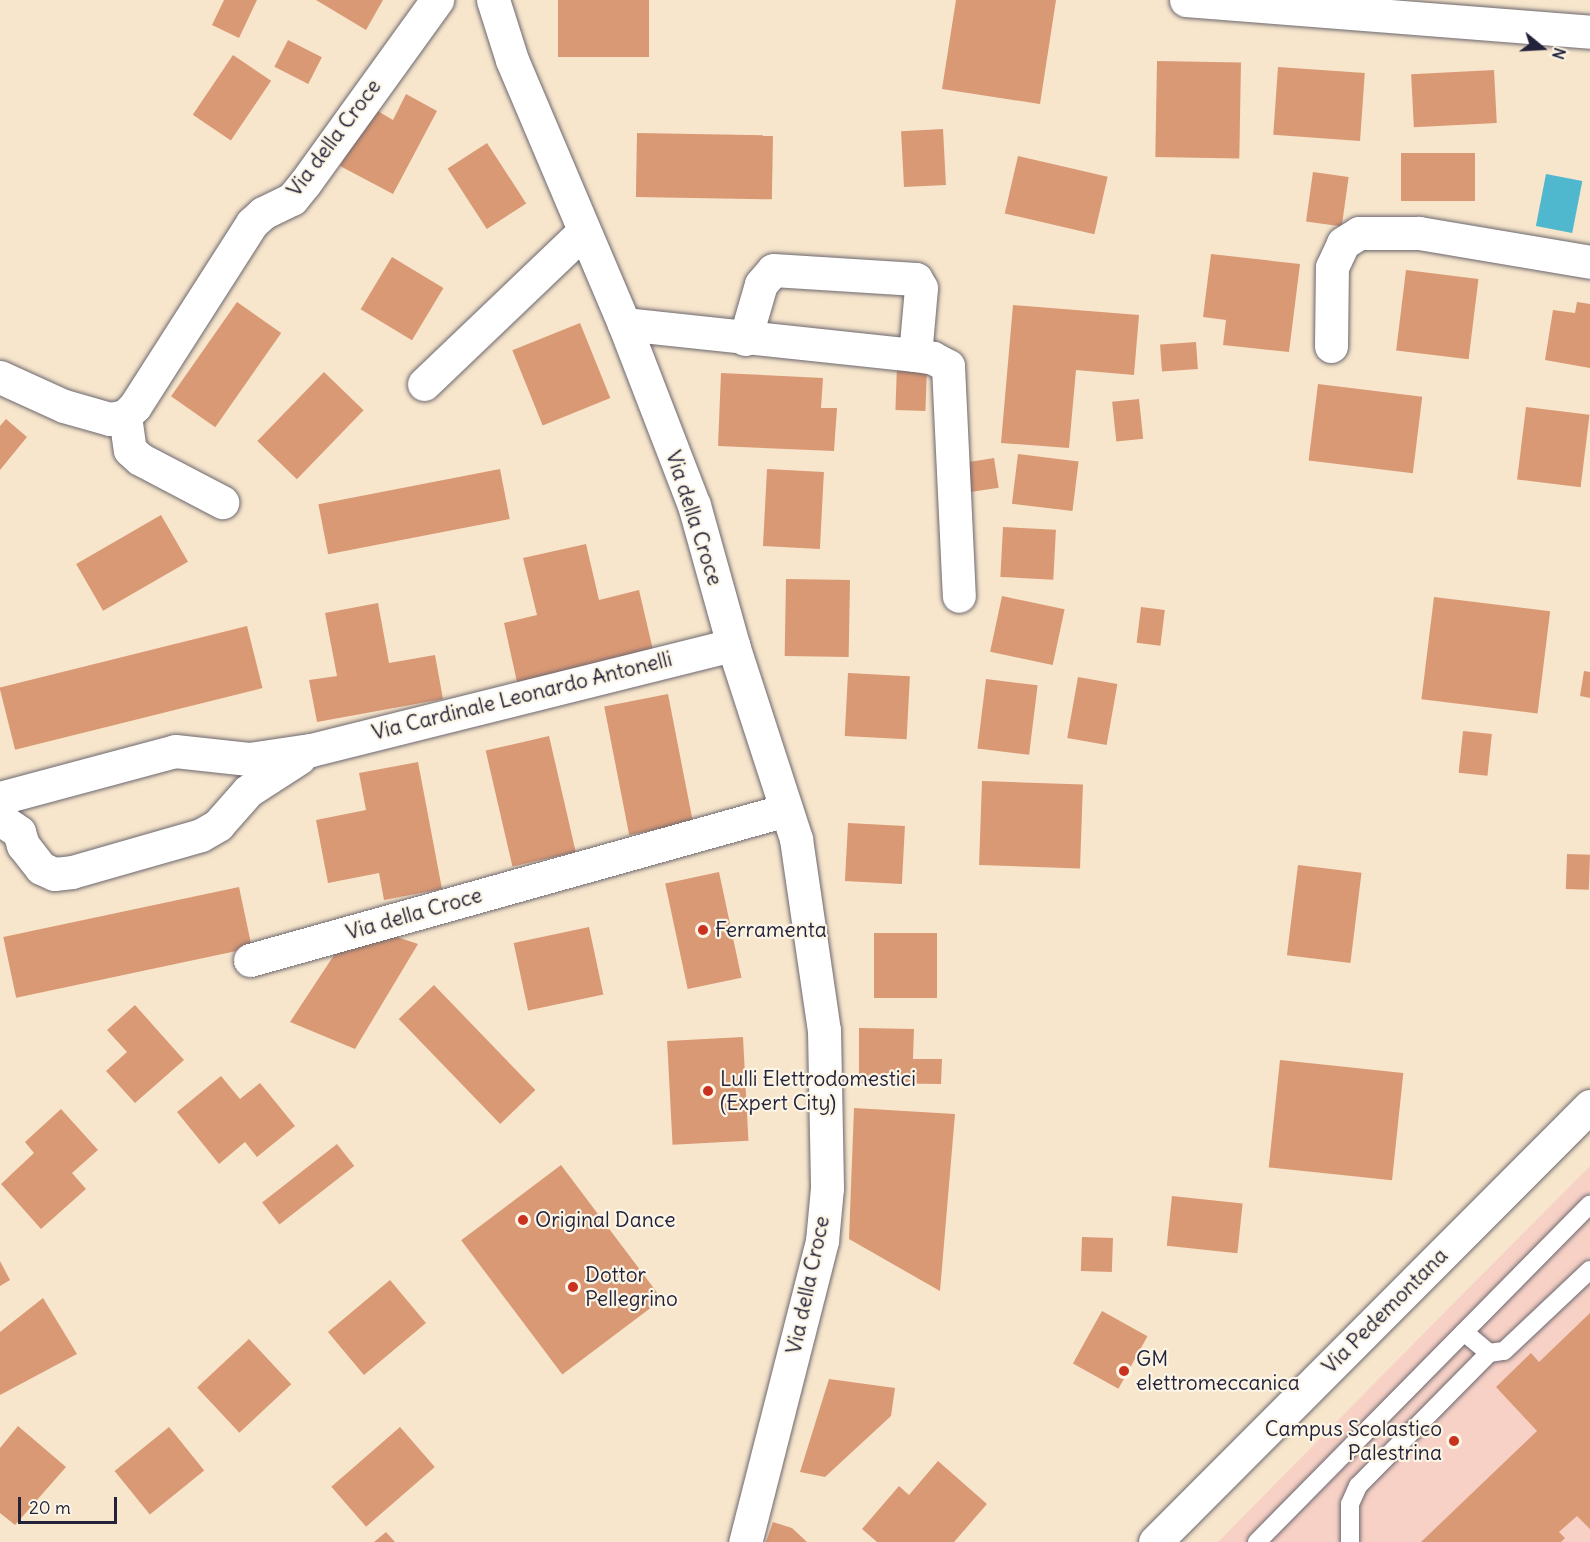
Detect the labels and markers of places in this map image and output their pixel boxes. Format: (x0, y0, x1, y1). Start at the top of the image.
place label: Ferramenta (715, 917, 827, 943)
marker: Ferramenta (696, 923, 710, 937)
place label: Lulli Elettrodomestici (Expert City) (720, 1066, 916, 1116)
marker: Lulli Elettrodomestici (Expert City) (701, 1084, 715, 1098)
place label: Original Dance (535, 1207, 675, 1233)
marker: Original Dance (516, 1213, 530, 1227)
place label: Dottor Pellegrino (585, 1262, 678, 1312)
marker: Dottor Pellegrino (566, 1280, 580, 1294)
place label: GM elettromeccanica (1136, 1346, 1300, 1396)
marker: GM elettromeccanica (1117, 1364, 1131, 1378)
place label: Campus Scolastico Palestrina (1265, 1416, 1442, 1466)
marker: Campus Scolastico Palestrina (1447, 1434, 1461, 1448)

